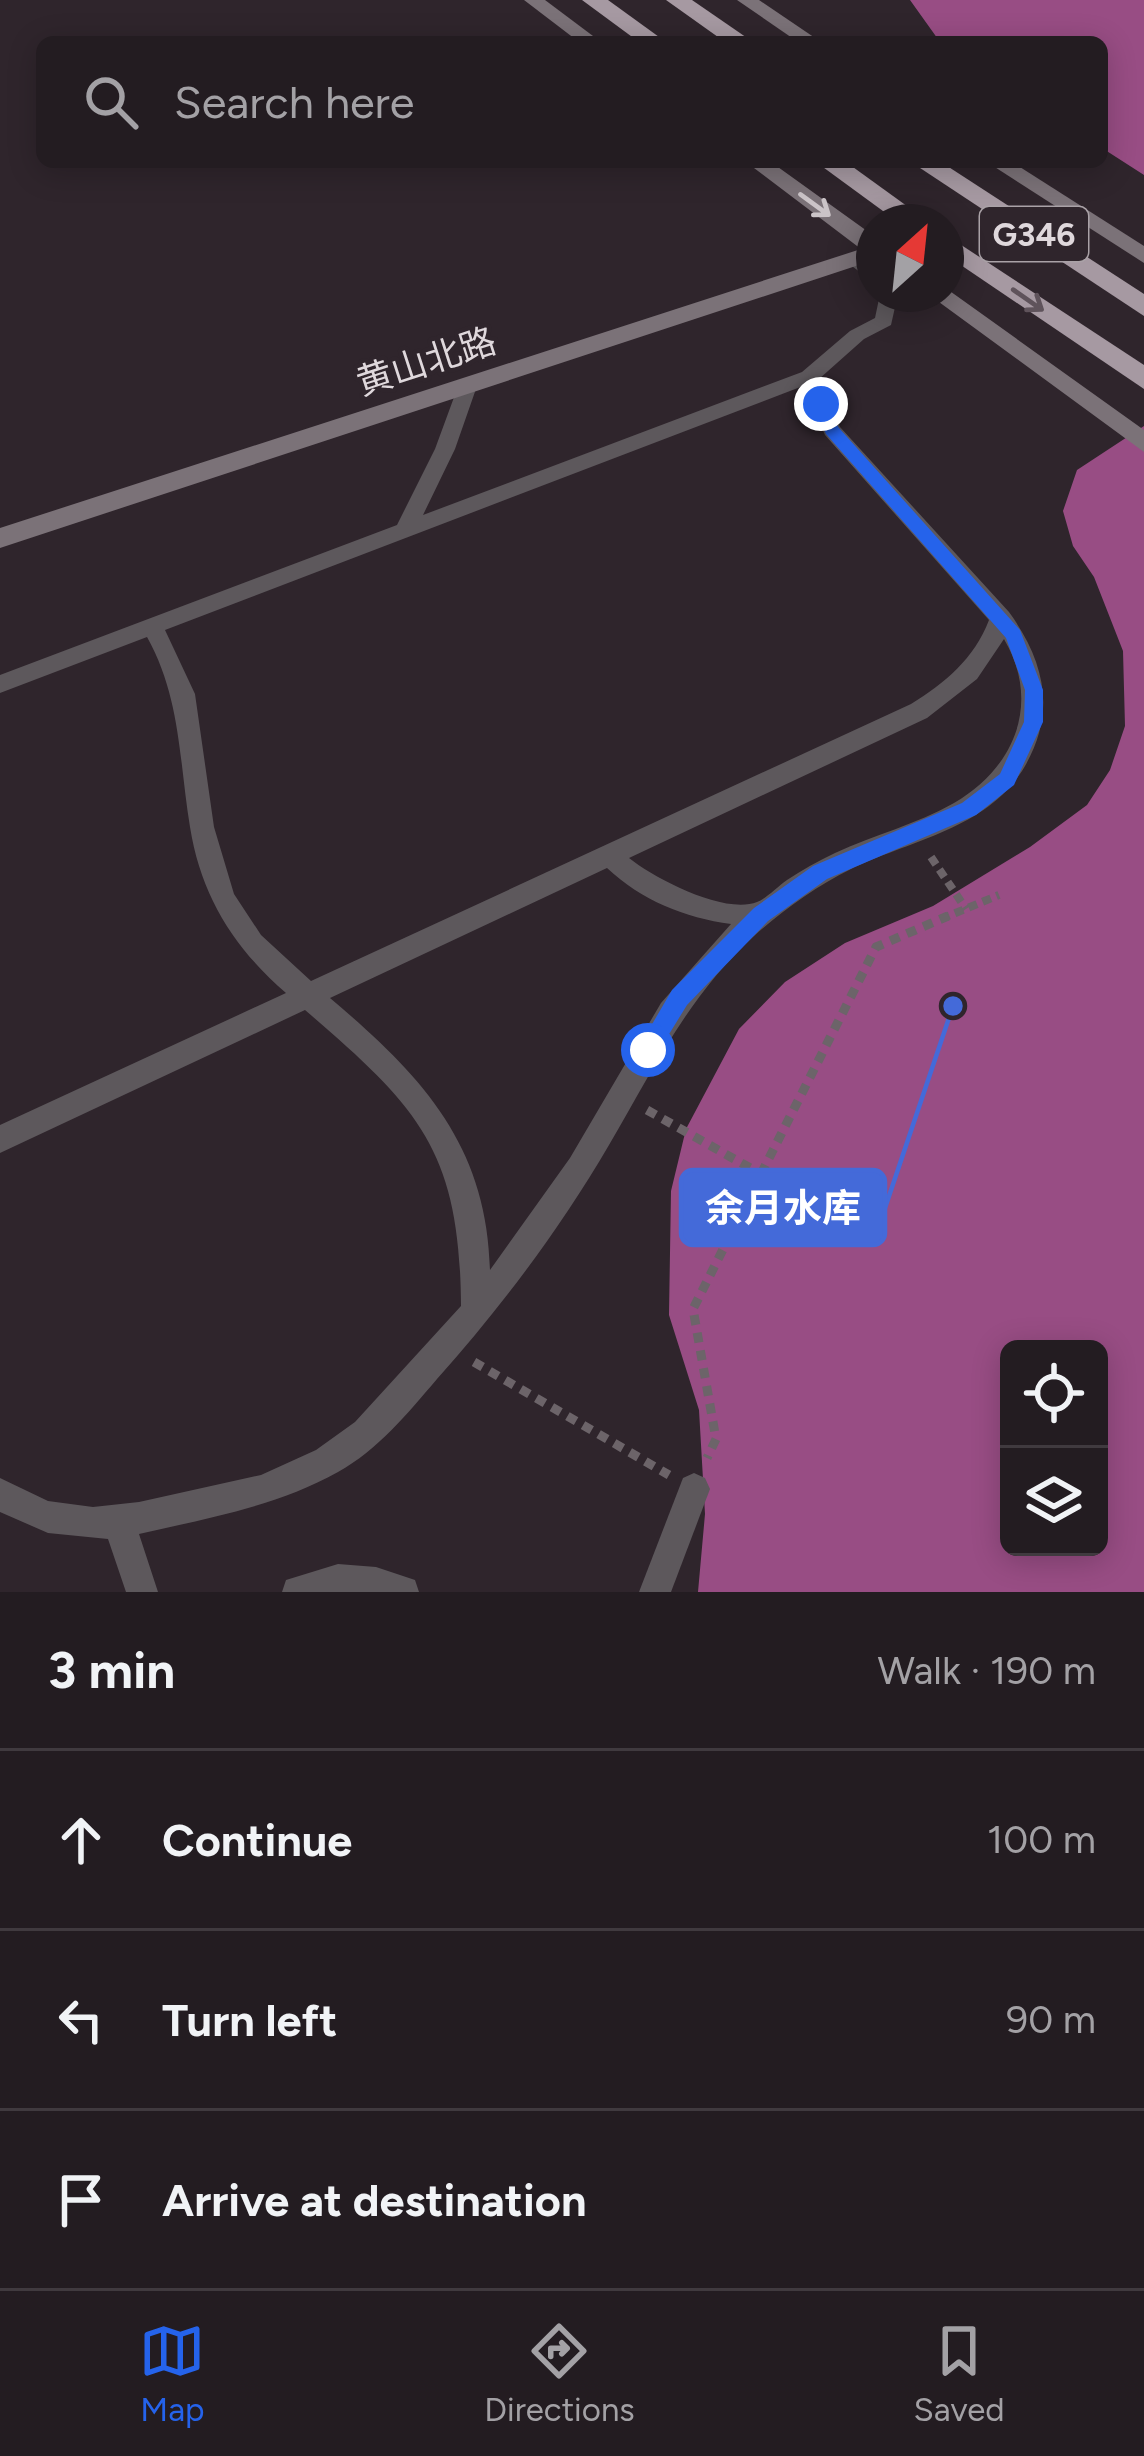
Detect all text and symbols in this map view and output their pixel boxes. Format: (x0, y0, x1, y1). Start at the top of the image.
search box (36, 36, 1108, 168)
icon: search (78, 69, 144, 135)
text: Search here (174, 75, 414, 129)
one-way arrow (798, 191, 831, 217)
north arrow (856, 204, 964, 312)
road number: G346 (980, 207, 1088, 261)
one-way arrow (1011, 287, 1045, 312)
street label: 黄山北路 (351, 319, 501, 404)
route end (794, 377, 848, 431)
route start (621, 1023, 675, 1077)
callout: 余月水库 (681, 1170, 885, 1245)
text: 余月水库 (705, 1185, 861, 1232)
map controls (1000, 1340, 1108, 1556)
button: locate (1000, 1340, 1108, 1448)
button: layers (1000, 1448, 1108, 1556)
text: 3 min (48, 1640, 175, 1701)
text: Walk · 190 m (878, 1647, 1096, 1694)
icon: ahead (48, 1807, 114, 1873)
text: Continue (162, 1813, 352, 1867)
text: 100 m (987, 1816, 1096, 1863)
icon: left (48, 1987, 114, 2053)
text: Turn left (162, 1993, 337, 2047)
text: 90 m (1006, 1996, 1096, 2043)
icon: arrive (48, 2167, 114, 2233)
text: Arrive at destination (162, 2173, 586, 2227)
tab: Map (139, 2318, 205, 2429)
tab: Directions (484, 2318, 635, 2429)
tab: Saved (914, 2318, 1005, 2429)

